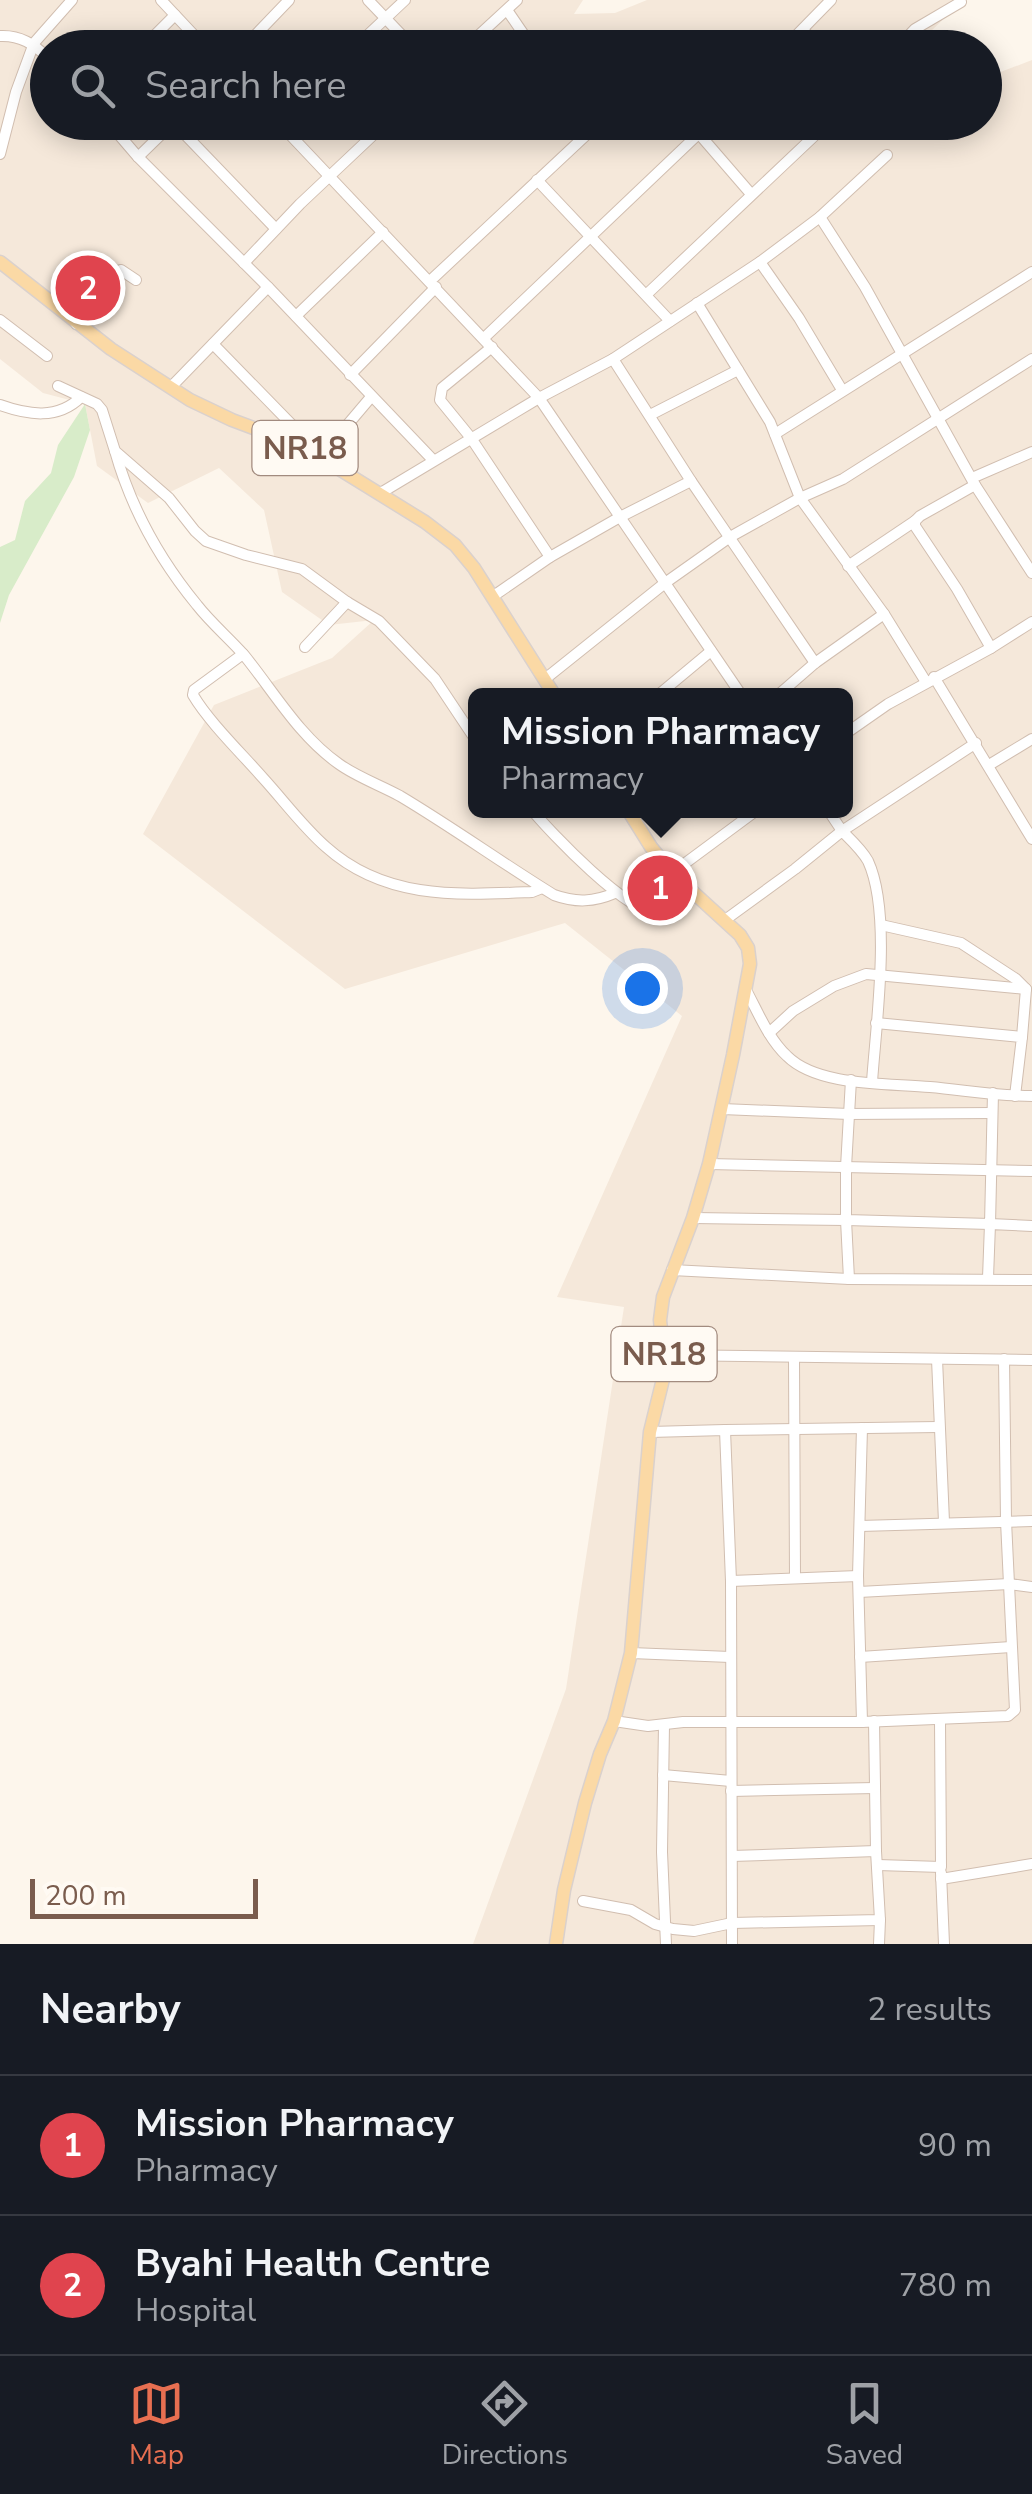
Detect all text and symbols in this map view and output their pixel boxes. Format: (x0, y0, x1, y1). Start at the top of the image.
search box (30, 30, 1002, 140)
icon: search (65, 58, 120, 113)
text: Search here (145, 60, 346, 111)
pin: 2 (56, 250, 120, 326)
road number: NR18 (252, 421, 358, 475)
popup (468, 688, 853, 818)
text: Mission Pharmacy (501, 706, 820, 757)
text: Pharmacy (501, 757, 644, 800)
pin: 1 (628, 850, 692, 926)
your location (617, 963, 668, 1014)
road number: NR18 (612, 1327, 716, 1381)
scale bar (30, 1874, 258, 1918)
text: 200 m (45, 1877, 127, 1915)
text: Nearby (40, 1981, 181, 2038)
text: 2 results (867, 1988, 992, 2031)
text: Mission Pharmacy (135, 2098, 454, 2149)
text: 1 (63, 2124, 82, 2167)
text: 90 m (918, 2124, 992, 2167)
text: Pharmacy (135, 2149, 278, 2192)
text: Byahi Health Centre (135, 2238, 490, 2289)
text: 2 (63, 2264, 82, 2307)
text: 780 m (899, 2264, 992, 2307)
text: Hospital (135, 2289, 256, 2332)
tab: Map (129, 2376, 184, 2474)
tab: Directions (442, 2376, 568, 2474)
tab: Saved (826, 2376, 903, 2474)

